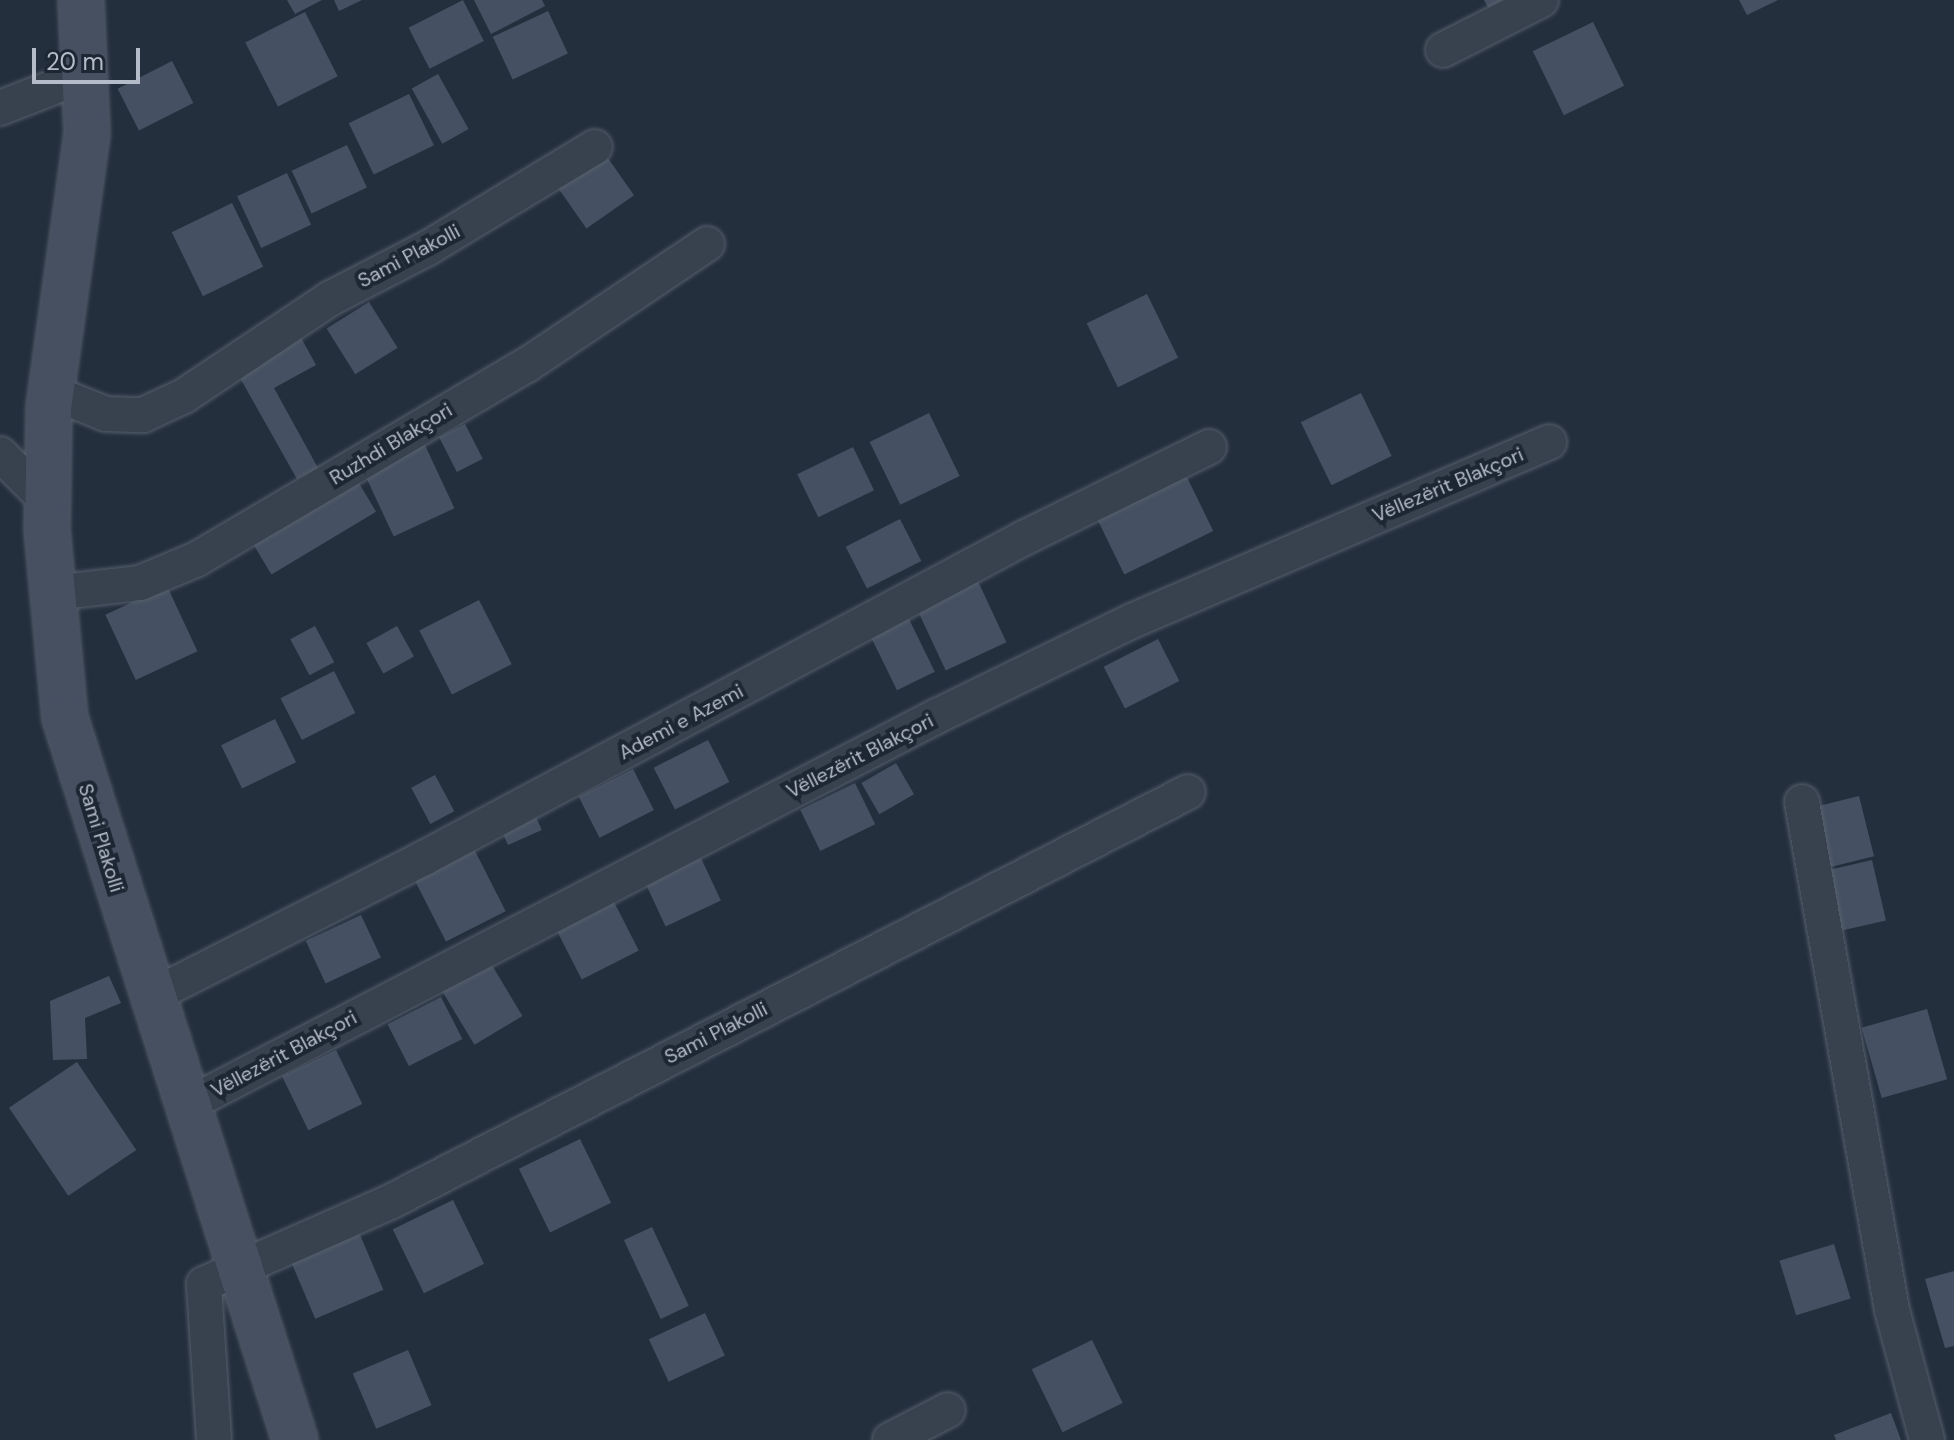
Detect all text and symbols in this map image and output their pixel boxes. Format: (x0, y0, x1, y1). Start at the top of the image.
scale bar (36, 32, 144, 82)
text: 20 m (46, 46, 104, 77)
street label: Sami Plakolli (354, 219, 464, 293)
street label: Ruzhdi Blakçori (325, 398, 457, 490)
street label: Vëllezërit Blakçori (1369, 442, 1527, 528)
street label: Ademi e Azemi (615, 679, 747, 765)
street label: Vëllezërit Blakçori (782, 709, 938, 803)
street label: Sami Plakolli (73, 781, 129, 895)
street label: Sami Plakolli (661, 997, 771, 1069)
street label: Vëllezërit Blakçori (207, 1005, 361, 1103)

